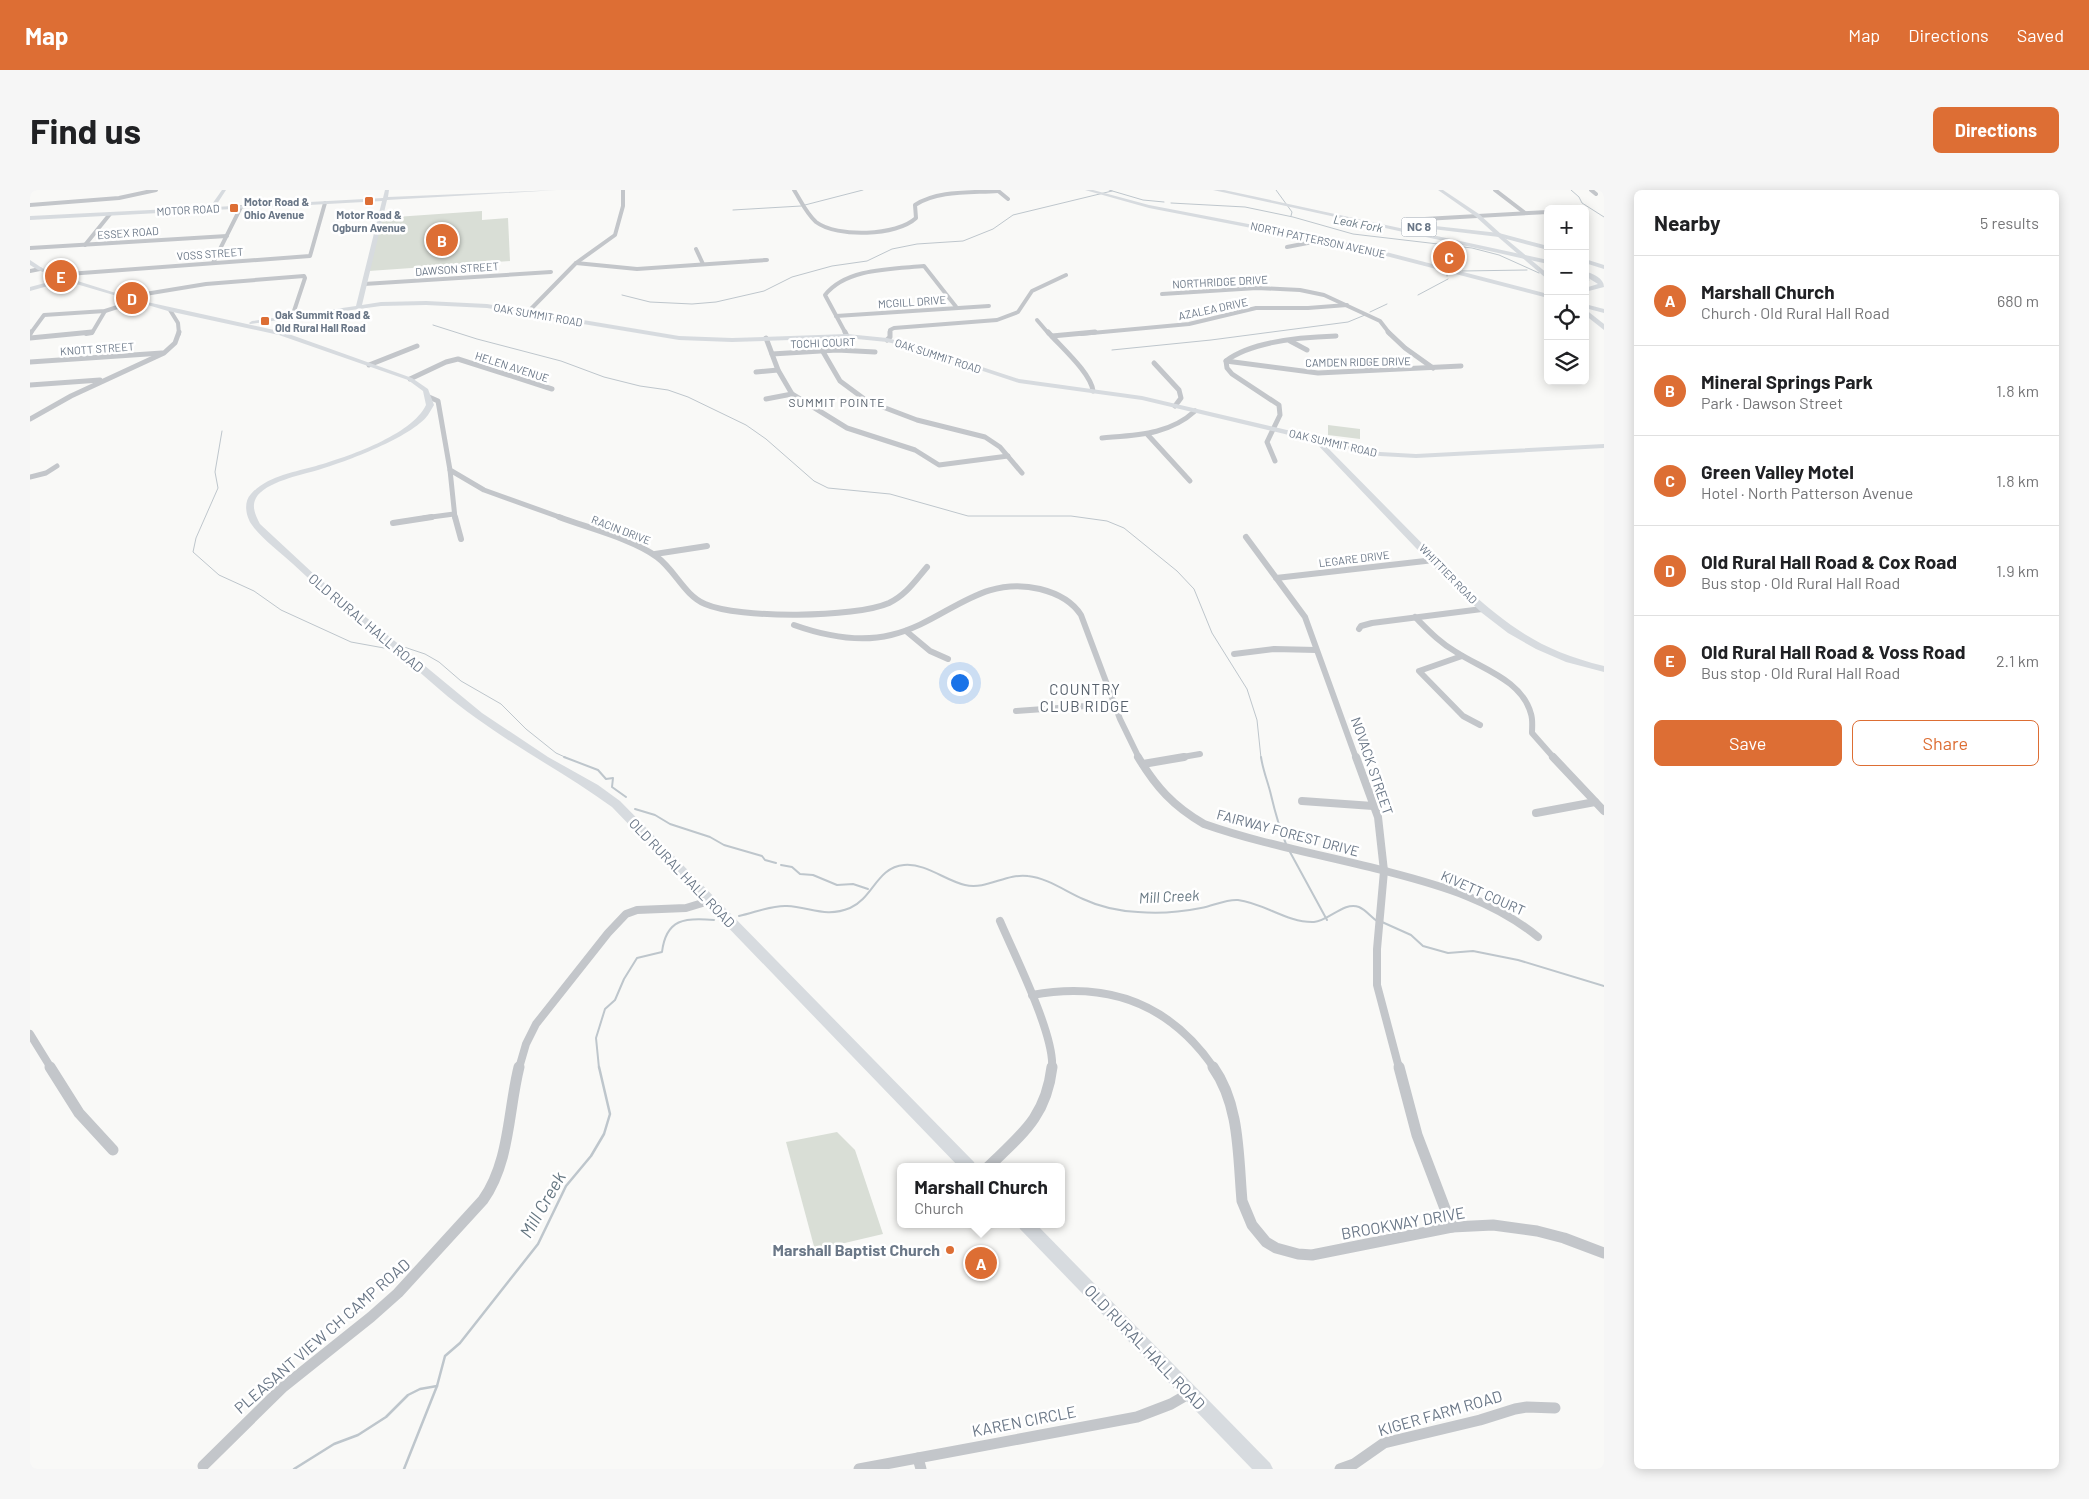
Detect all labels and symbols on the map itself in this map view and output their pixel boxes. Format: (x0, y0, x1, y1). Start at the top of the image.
place label: Motor Road & Ohio Avenue (244, 195, 310, 221)
marker: Motor Road & Ogburn Avenue (363, 195, 375, 207)
street label: MOTOR ROAD (156, 201, 220, 218)
marker: Motor Road & Ohio Avenue (228, 202, 240, 214)
place label: Motor Road & Ogburn Avenue (332, 208, 406, 234)
water label: Leak Fork (1332, 211, 1384, 235)
road number: NC 8 (1402, 218, 1436, 236)
street label: NORTH PATTERSON AVENUE (1249, 219, 1387, 260)
pin: B (426, 221, 458, 259)
street label: ESSEX ROAD (97, 224, 159, 241)
pin: C (1433, 238, 1465, 276)
street label: VOSS STREET (176, 245, 244, 262)
pin: E (45, 257, 77, 295)
street label: DAWSON STREET (415, 259, 499, 278)
street label: NORTHRIDGE DRIVE (1172, 272, 1268, 290)
pin: D (116, 279, 148, 317)
street label: MCGILL DRIVE (877, 293, 947, 310)
street label: AZALEA DRIVE (1177, 295, 1249, 322)
street label: OAK SUMMIT ROAD (493, 300, 584, 329)
place label: Oak Summit Road & Old Rural Hall Road (275, 308, 371, 334)
marker: Oak Summit Road & Old Rural Hall Road (259, 315, 271, 327)
street label: TOCHI COURT (790, 335, 856, 350)
street label: OAK SUMMIT ROAD (893, 335, 983, 376)
street label: KNOTT STREET (59, 339, 135, 358)
street label: HELEN AVENUE (474, 348, 551, 385)
street label: CAMDEN RIDGE DRIVE (1305, 354, 1411, 369)
district label: SUMMIT POINTE (788, 395, 886, 409)
street label: OAK SUMMIT ROAD (1288, 426, 1379, 459)
street label: RACIN DRIVE (590, 512, 653, 547)
street label: WHITTIER ROAD (1417, 541, 1480, 606)
street label: LEGARE DRIVE (1318, 548, 1390, 569)
street label: OLD RURAL HALL ROAD (305, 570, 427, 676)
your location (947, 670, 973, 696)
district label: COUNTRY CLUB RIDGE (1040, 680, 1130, 715)
street label: NOVACK STREET (1348, 715, 1397, 817)
street label: FAIRWAY FOREST DRIVE (1215, 805, 1361, 860)
street label: OLD RURAL HALL ROAD (626, 815, 739, 931)
street label: KIVETT COURT (1439, 866, 1528, 919)
water label: Mill Creek (1138, 885, 1200, 907)
water label: Mill Creek (514, 1167, 570, 1241)
street label: BROOKWAY DRIVE (1339, 1202, 1466, 1243)
place label: Marshall Baptist Church (773, 1240, 940, 1259)
marker: Marshall Baptist Church (944, 1244, 956, 1256)
pin: A (965, 1244, 997, 1282)
street label: PLEASANT VIEW CH CAMP ROAD (230, 1254, 413, 1417)
street label: OLD RURAL HALL ROAD (1081, 1280, 1210, 1413)
street label: KIGER FARM ROAD (1376, 1386, 1504, 1439)
street label: KAREN CIRCLE (970, 1401, 1078, 1440)

